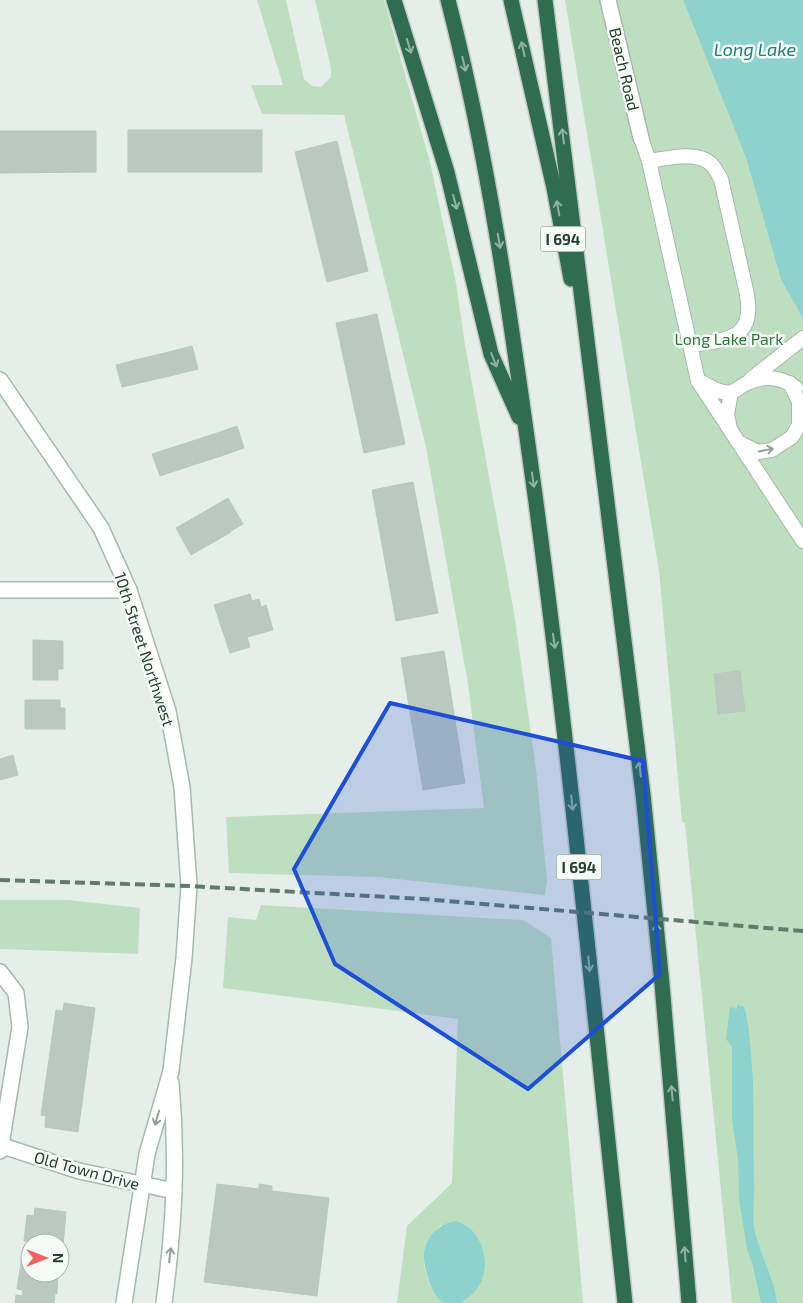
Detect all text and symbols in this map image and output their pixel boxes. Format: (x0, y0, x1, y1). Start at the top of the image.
street label: Beach Road (606, 26, 644, 112)
one-way arrow (405, 38, 415, 54)
water label: Long Lake (714, 38, 796, 60)
one-way arrow (518, 41, 527, 57)
one-way arrow (460, 56, 469, 72)
one-way arrow (558, 128, 568, 144)
one-way arrow (451, 194, 460, 210)
one-way arrow (552, 200, 562, 216)
road number: I 694 (540, 226, 586, 252)
one-way arrow (495, 232, 505, 248)
park label: Long Lake Park (675, 329, 783, 348)
one-way arrow (490, 352, 500, 367)
one-way arrow (758, 445, 774, 455)
one-way arrow (528, 472, 538, 488)
street label: 10th Street Northwest (111, 569, 179, 729)
one-way arrow (550, 633, 560, 649)
one-way arrow (635, 761, 645, 777)
one-way arrow (567, 794, 577, 810)
road number: I 694 (556, 854, 602, 880)
one-way arrow (652, 923, 662, 939)
one-way arrow (584, 956, 594, 972)
one-way arrow (667, 1085, 676, 1101)
one-way arrow (152, 1110, 162, 1126)
street label: Old Town Drive (32, 1147, 142, 1193)
north arrow (20, 1233, 70, 1283)
one-way arrow (165, 1247, 175, 1263)
one-way arrow (681, 1247, 690, 1263)
text: N (50, 1253, 67, 1263)

